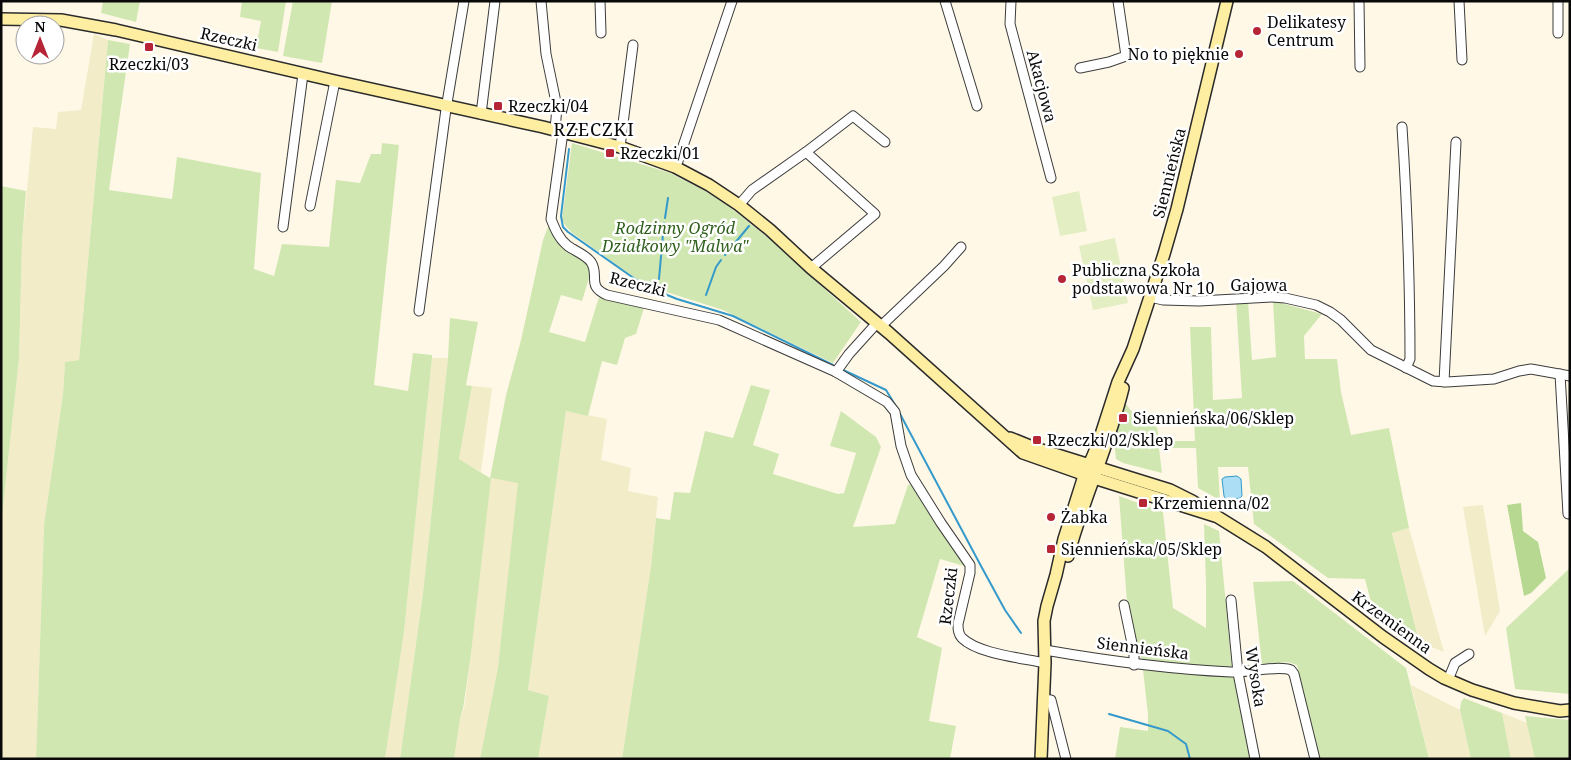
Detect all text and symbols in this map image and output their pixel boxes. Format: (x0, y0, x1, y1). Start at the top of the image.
place label: Delikatesy Centrum (1267, 11, 1347, 51)
north arrow (15, 15, 65, 65)
text: N (34, 17, 46, 36)
street label: Rzeczki (198, 22, 260, 56)
marker: Delikatesy Centrum (1251, 25, 1263, 37)
marker: Rzeczki/03 (143, 41, 155, 53)
place label: No to pięknie (1128, 43, 1229, 65)
street label: Akacjowa (1022, 47, 1062, 125)
marker: No to pięknie (1233, 48, 1245, 60)
place label: Rzeczki/03 (109, 53, 189, 75)
place label: Rzeczki/04 (508, 95, 588, 117)
marker: Rzeczki/04 (492, 100, 504, 112)
district label: RZECZKI (553, 117, 635, 141)
street label: Siennieńska (1147, 125, 1191, 221)
place label: Rzeczki/01 (620, 142, 700, 164)
marker: Rzeczki/01 (604, 147, 616, 159)
park label: Rodzinny Ogród Działkowy "Malwa" (601, 217, 750, 257)
place label: Publiczna Szkoła podstawowa Nr 10 (1072, 259, 1215, 299)
street label: Rzeczki (607, 266, 669, 302)
marker: Publiczna Szkoła podstawowa Nr 10 (1056, 273, 1068, 285)
street label: Gajowa (1230, 274, 1288, 296)
place label: Siennieńska/06/Sklep (1133, 407, 1294, 429)
marker: Siennieńska/06/Sklep (1117, 412, 1129, 424)
place label: Rzeczki/02/Sklep (1047, 429, 1173, 451)
marker: Rzeczki/02/Sklep (1031, 434, 1043, 446)
place label: Krzemienna/02 (1153, 492, 1269, 514)
marker: Krzemienna/02 (1137, 497, 1149, 509)
place label: Żabka (1061, 506, 1108, 528)
marker: Żabka (1045, 511, 1057, 523)
place label: Siennieńska/05/Sklep (1061, 538, 1222, 560)
marker: Siennieńska/05/Sklep (1045, 543, 1057, 555)
street label: Rzeczki (934, 566, 962, 626)
street label: Krzemienna (1348, 585, 1436, 659)
street label: Siennieńska (1096, 631, 1190, 665)
street label: Wysoka (1240, 645, 1272, 709)

